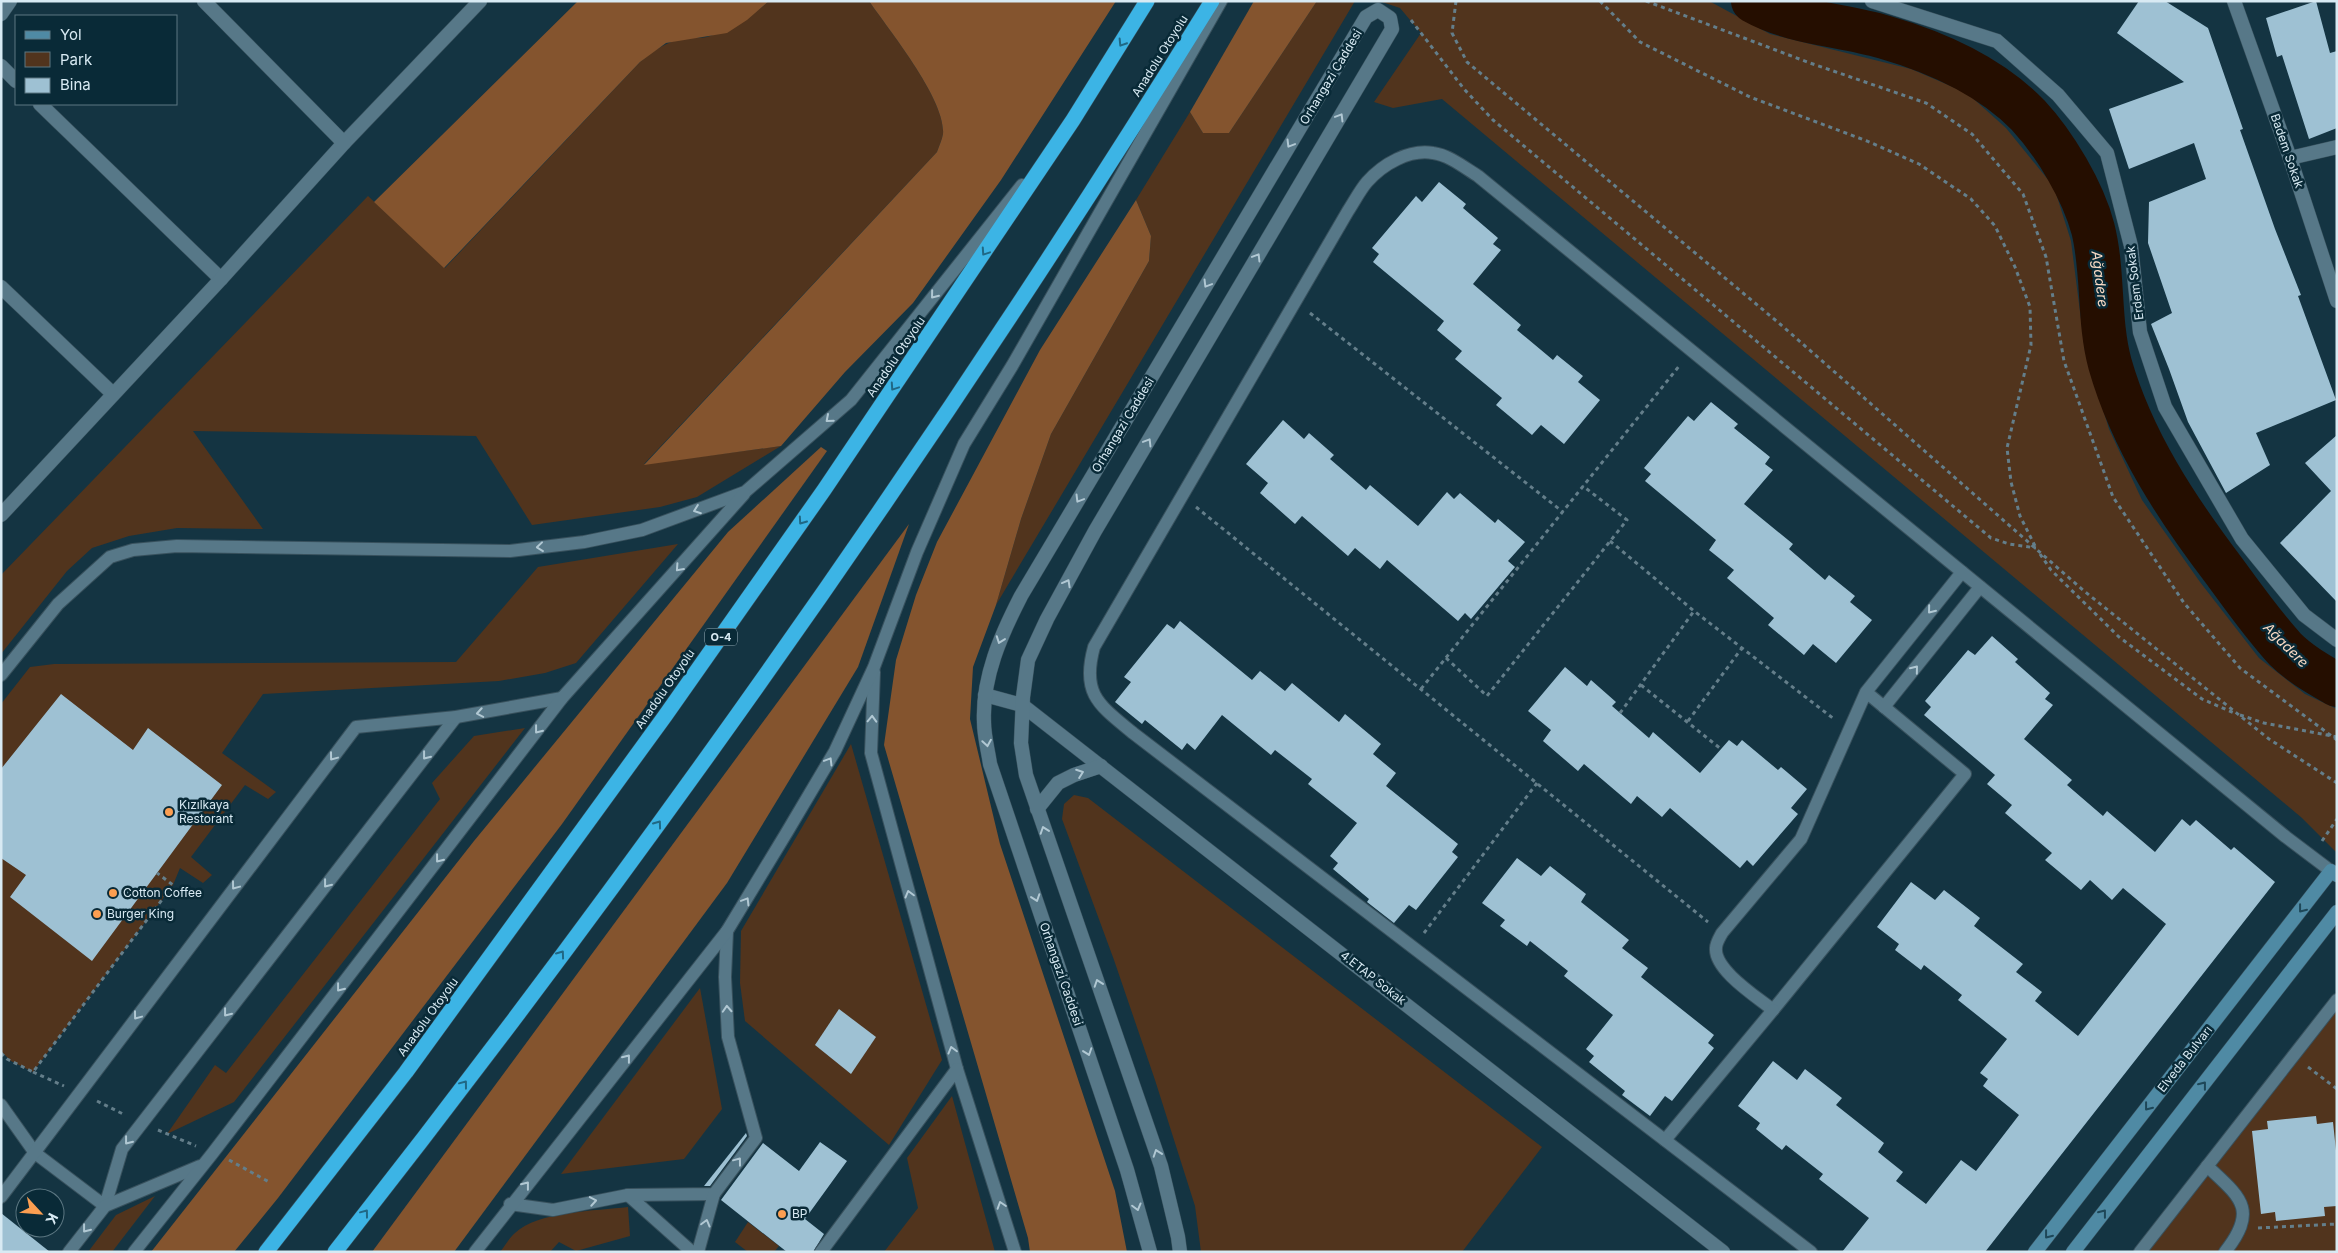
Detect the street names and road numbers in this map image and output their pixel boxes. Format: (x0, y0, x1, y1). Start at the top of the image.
street label: Anadolu Otoyolu (1128, 12, 1191, 99)
street label: Orhangazi Caddesi (1296, 26, 1365, 127)
street label: Badem Sokak (2268, 112, 2307, 190)
street label: Erdem Sokak (2122, 245, 2146, 321)
street label: Anadolu Otoyolu (863, 314, 928, 400)
street label: Orhangazi Caddesi (1088, 374, 1157, 475)
road number: O-4 (705, 628, 737, 646)
street label: Anadolu Otoyolu (632, 646, 698, 731)
street label: Orhangazi Caddesi (1037, 920, 1086, 1028)
street label: 4.ETAP Sokak (1338, 947, 1409, 1008)
street label: Anadolu Otoyolu (394, 974, 461, 1059)
street label: Elveda Bulvarı (2154, 1023, 2215, 1095)

